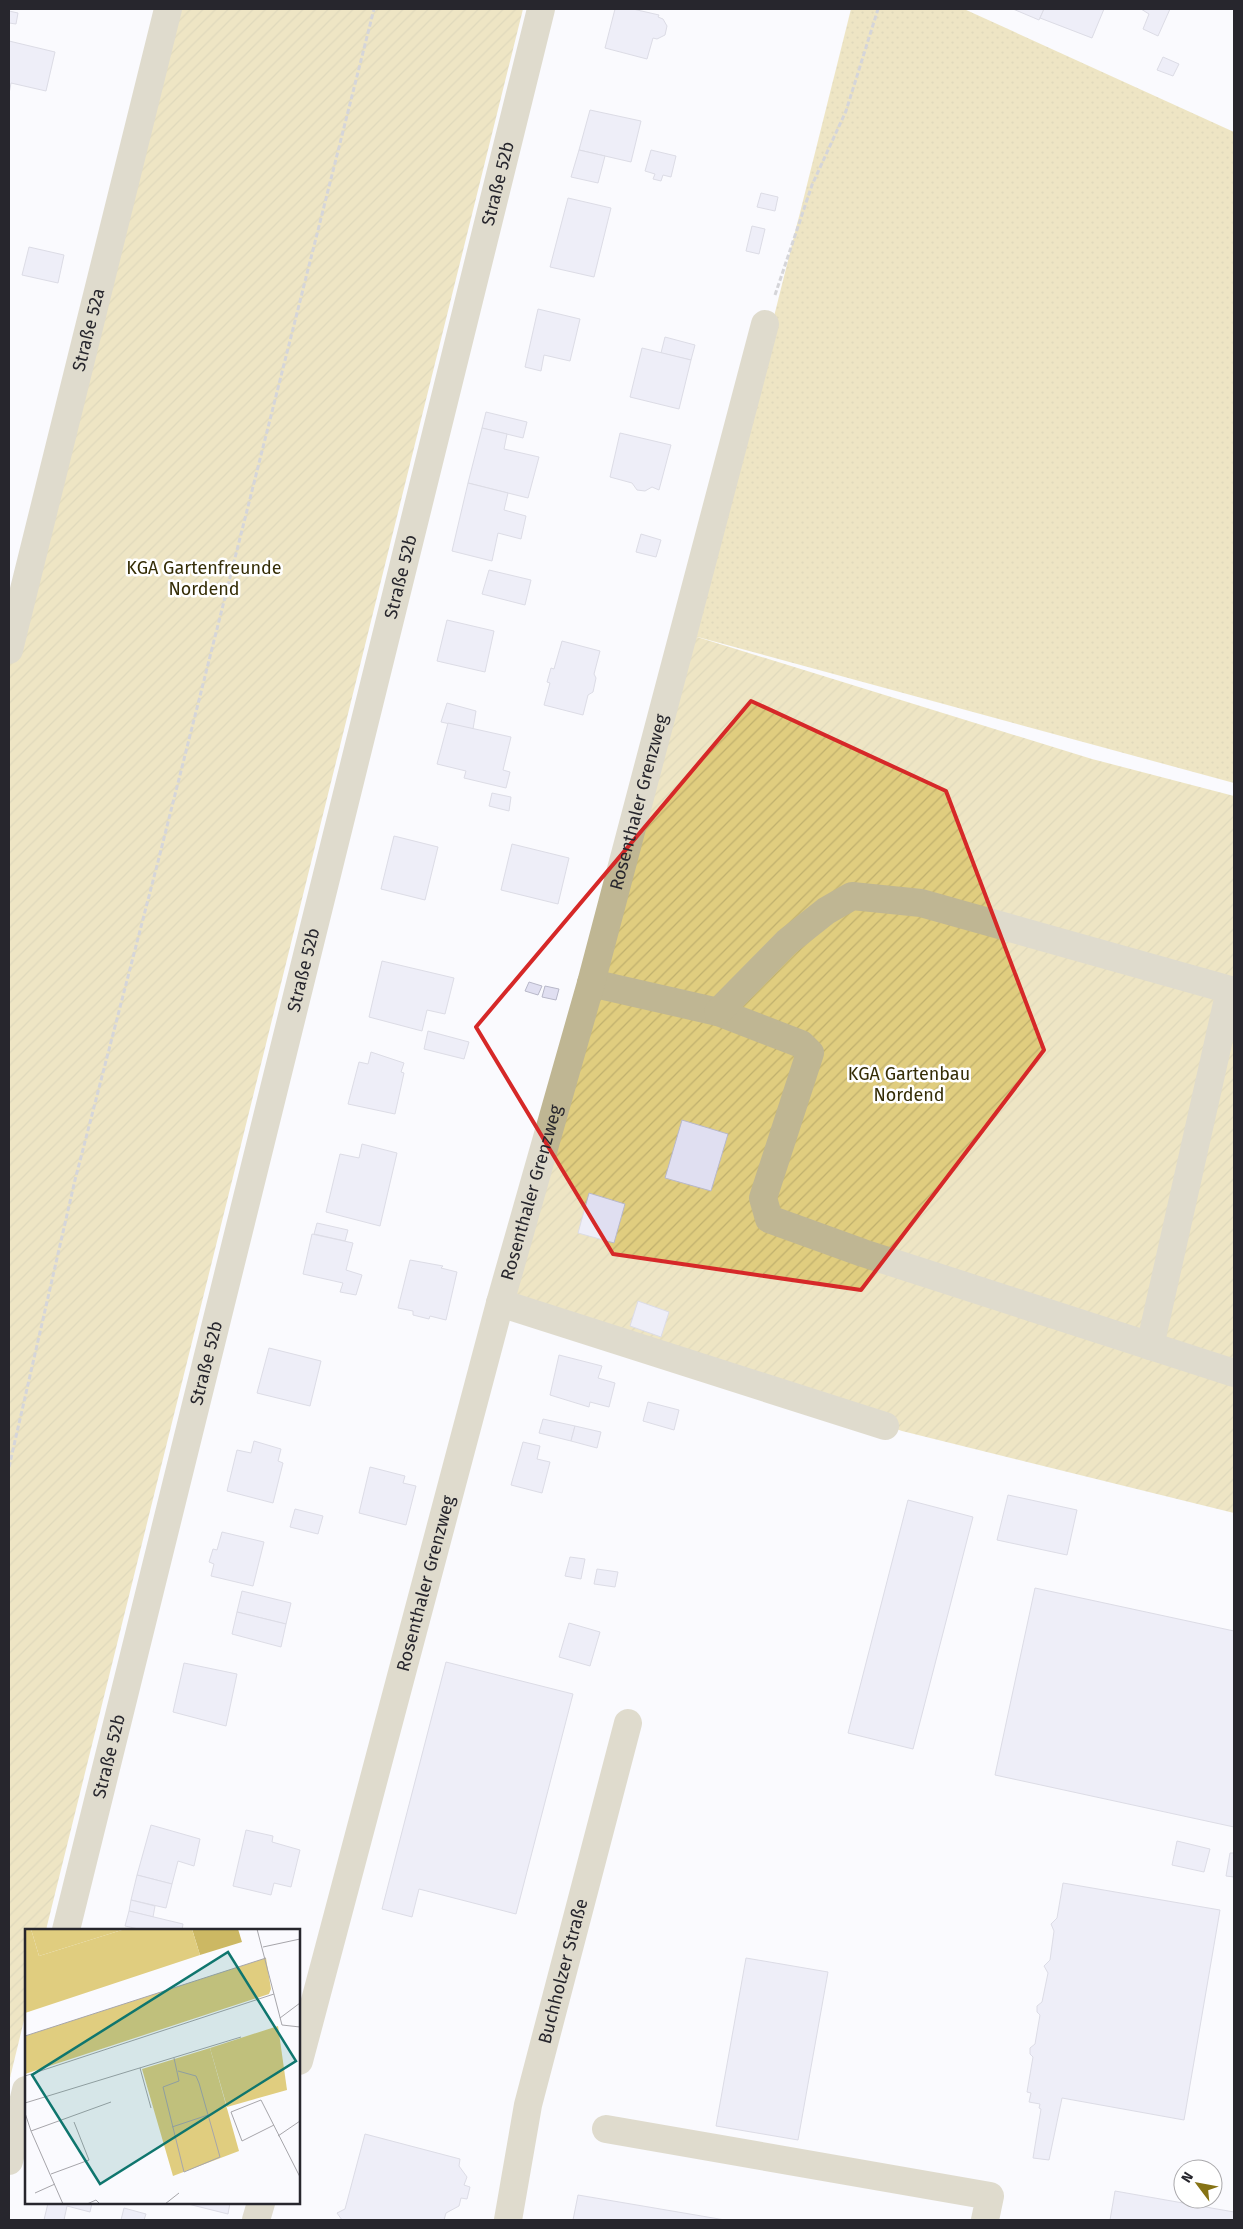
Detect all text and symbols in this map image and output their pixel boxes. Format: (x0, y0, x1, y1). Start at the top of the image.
street label: Straße 52b (477, 139, 519, 228)
street label: Straße 52a (68, 286, 109, 374)
street label: Straße 52b (380, 532, 422, 621)
park label: KGA Gartenfreunde Nordend (126, 557, 282, 600)
street label: Rosenthaler Grenzweg (605, 711, 673, 893)
street label: Straße 52b (282, 925, 324, 1014)
park label: KGA Gartenbau Nordend (848, 1063, 970, 1106)
street label: Rosenthaler Grenzweg (496, 1102, 567, 1283)
street label: Straße 52b (185, 1319, 227, 1408)
street label: Rosenthaler Grenzweg (392, 1492, 460, 1674)
street label: Straße 52b (88, 1712, 130, 1801)
street label: Buchholzer Straße (533, 1896, 593, 2046)
inset map (25, 1929, 300, 2204)
north arrow (1173, 2159, 1223, 2209)
text: N (1178, 2169, 1197, 2186)

